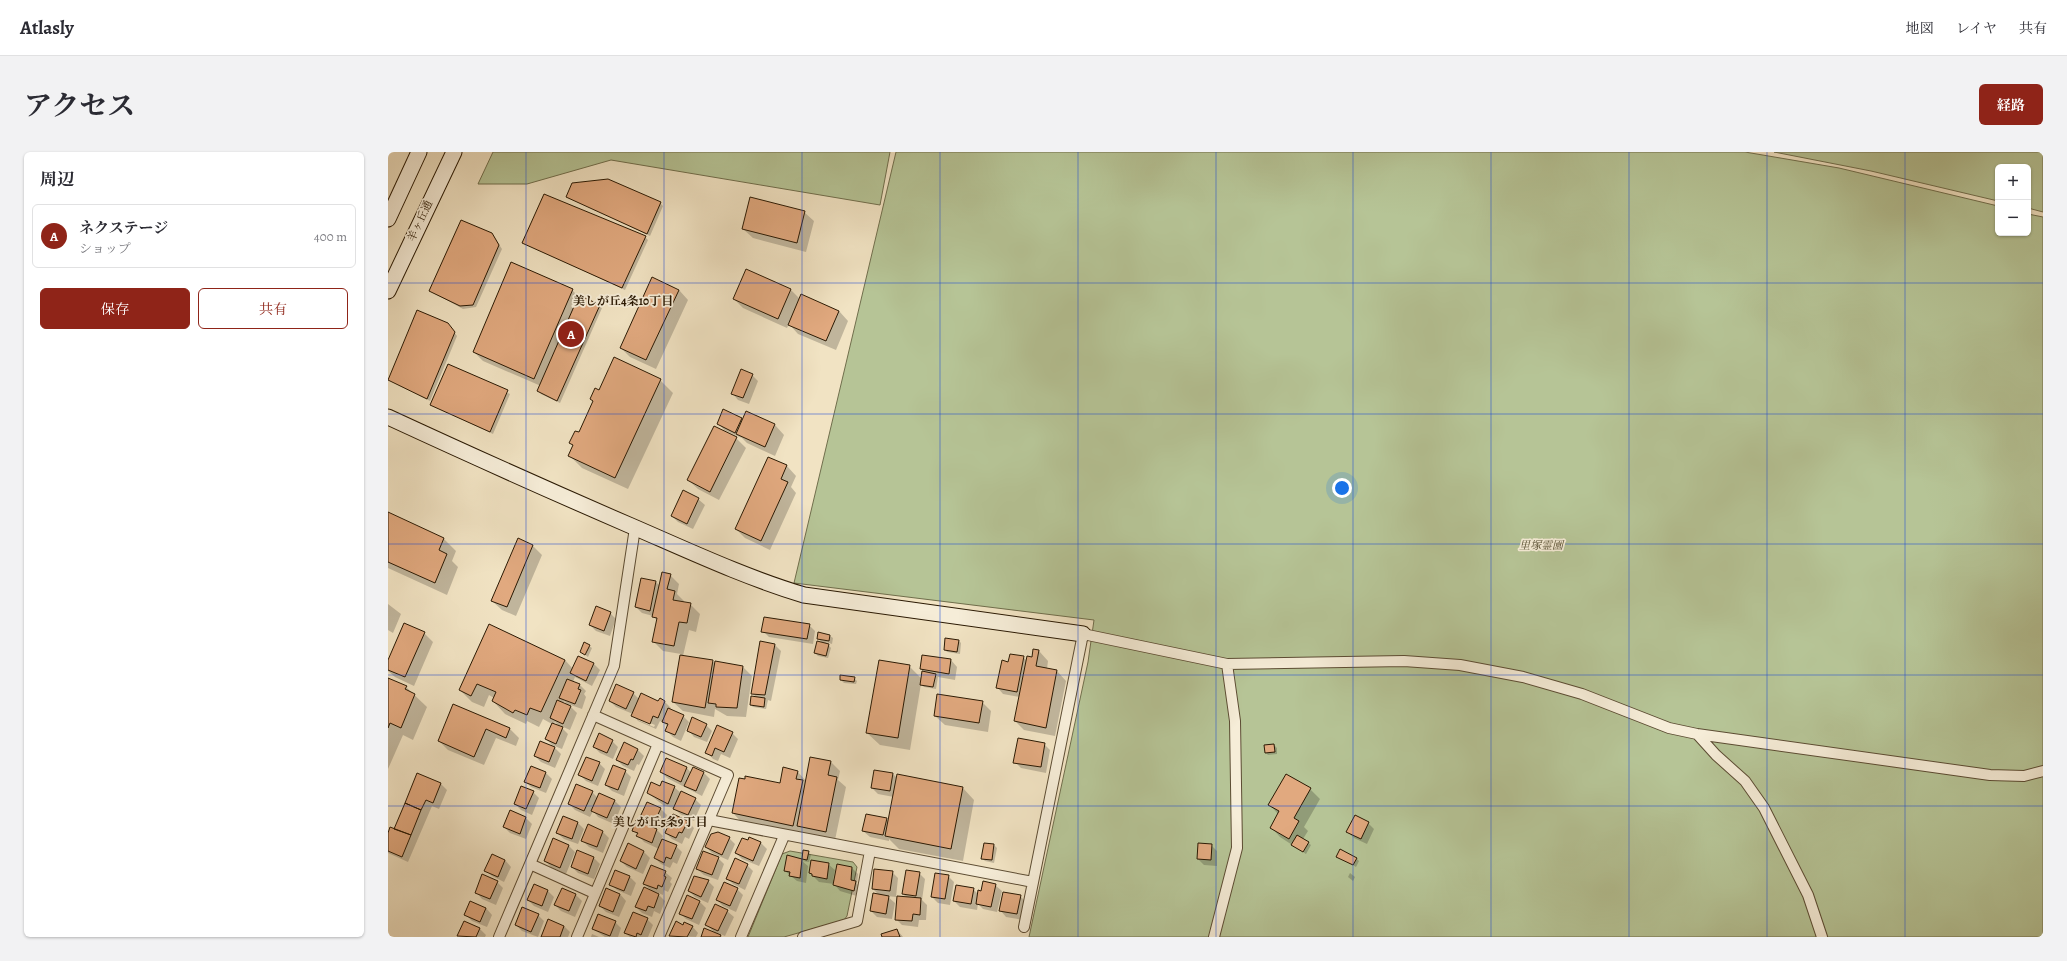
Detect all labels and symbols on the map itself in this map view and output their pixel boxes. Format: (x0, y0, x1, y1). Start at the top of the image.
street label: 羊ヶ丘通 (404, 198, 436, 244)
district label: 美しが丘4条10丁目 (573, 293, 673, 309)
pin: A (558, 319, 584, 349)
your location (1332, 478, 1352, 498)
park label: 里塚霊園 (1519, 538, 1565, 553)
district label: 美しが丘5条9丁目 (613, 814, 707, 830)

